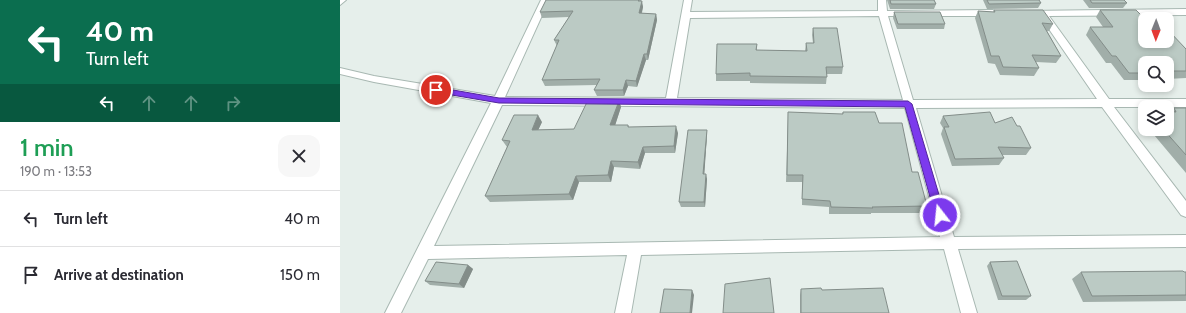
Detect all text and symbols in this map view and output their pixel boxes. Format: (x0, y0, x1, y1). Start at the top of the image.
north arrow (1138, 12, 1174, 48)
map controls (1138, 12, 1174, 136)
text: 40 m (86, 14, 154, 48)
icon: left (20, 16, 72, 68)
text: Turn left (86, 48, 149, 70)
button: search (1138, 56, 1174, 92)
pin (419, 73, 453, 107)
icon: arrive (425, 79, 447, 101)
icon: left (96, 92, 118, 114)
icon: ahead (138, 92, 160, 114)
icon: ahead (180, 92, 202, 114)
icon: right (222, 92, 244, 114)
button: layers (1138, 100, 1174, 136)
text: 1 min (20, 133, 74, 162)
button: close (278, 135, 320, 177)
text: 190 m · 13:53 (20, 163, 92, 179)
position arrow (919, 194, 961, 236)
icon: left (20, 208, 42, 230)
text: Turn left (54, 210, 108, 228)
text: 40 m (284, 210, 320, 228)
icon: arrive (20, 264, 42, 286)
text: Arrive at destination (54, 266, 184, 284)
text: 150 m (280, 266, 320, 284)

